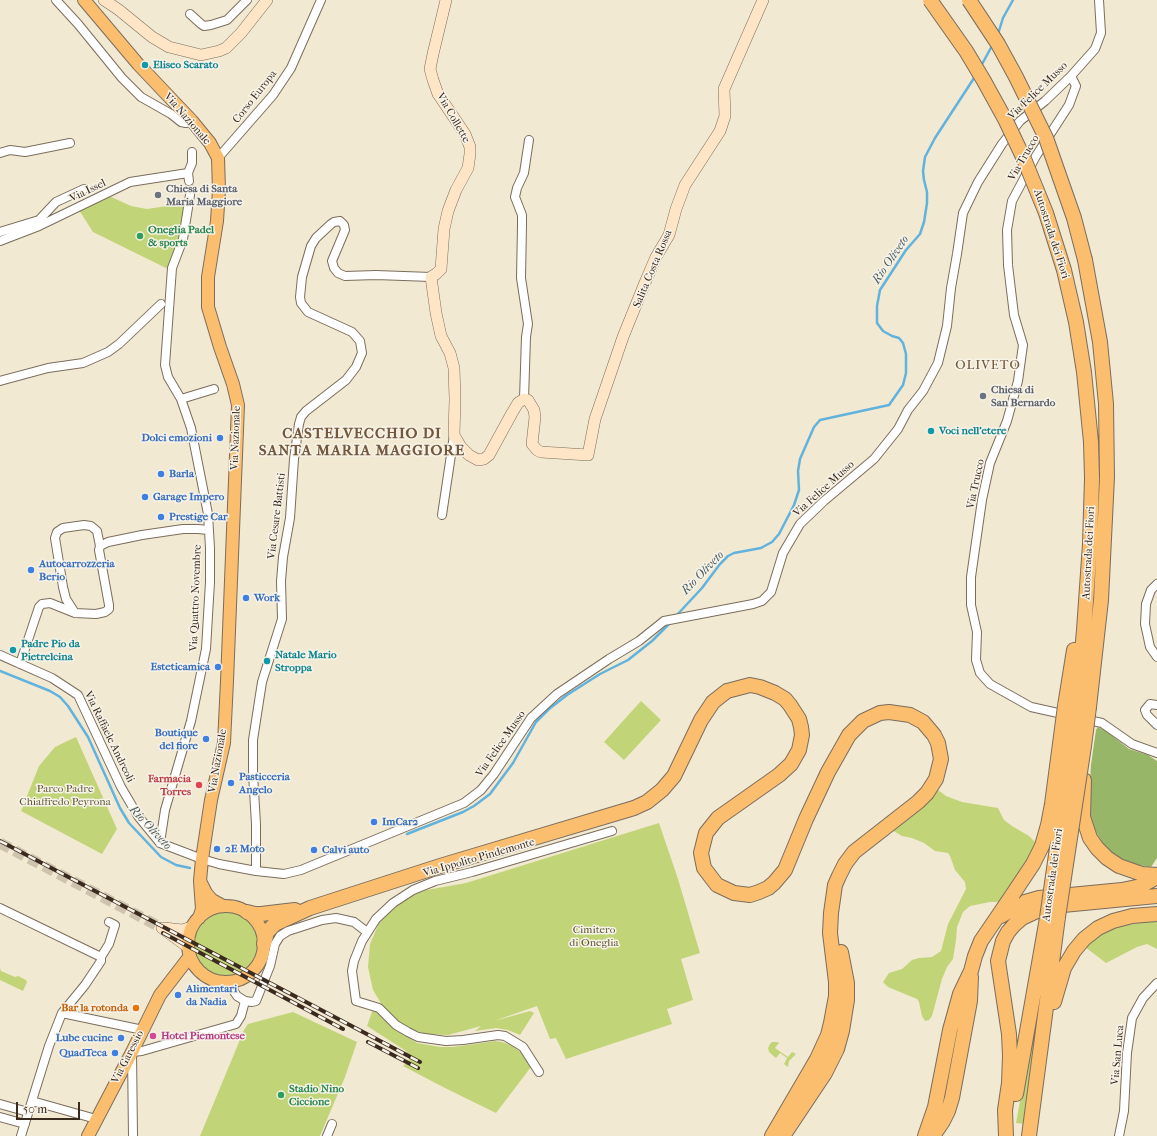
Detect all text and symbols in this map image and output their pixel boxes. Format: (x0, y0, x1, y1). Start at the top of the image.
place label: Eliseo Scarato (153, 58, 218, 72)
street label: Via Felice Musso (1005, 59, 1071, 123)
marker: Eliseo Scarato (140, 60, 150, 70)
street label: Corso Europa (230, 68, 280, 126)
street label: Via Nazionale (161, 90, 213, 148)
street label: Via Collette (433, 91, 473, 145)
street label: Via Trucco (1006, 133, 1042, 183)
street label: Via Issel (68, 177, 108, 205)
place label: Chiesa di Santa Maria Maggiore (166, 182, 242, 208)
street label: Autostrada dei Fiori (1030, 188, 1072, 280)
marker: Chiesa di Santa Maria Maggiore (153, 190, 163, 200)
place label: Oneglia Padel & sports (148, 223, 214, 249)
street label: Salita Costa Rossa (631, 228, 675, 310)
marker: Oneglia Padel & sports (135, 231, 145, 241)
water label: Rio Oliveto (870, 233, 912, 287)
district label: OLIVETO (955, 358, 1021, 374)
place label: Chiesa di San Bernardo (991, 383, 1055, 409)
marker: Chiesa di San Bernardo (978, 391, 988, 401)
street label: Via Nazionale (228, 406, 244, 470)
place label: Voci nell'etere (939, 424, 1006, 438)
district label: CASTELVECCHIO DI SANTA MARIA MAGGIORE (259, 425, 465, 460)
marker: Voci nell'etere (926, 426, 936, 436)
place label: Dolci emozioni (141, 431, 212, 445)
marker: Dolci emozioni (215, 433, 225, 443)
street label: Via Felice Musso (791, 458, 857, 520)
street label: Via Trucco (964, 458, 988, 510)
place label: Barla (169, 467, 194, 481)
marker: Barla (156, 469, 166, 479)
street label: Via Cesare Battisti (265, 472, 289, 560)
place label: Garage Impero (153, 490, 224, 504)
marker: Garage Impero (140, 492, 150, 502)
street label: Autostrada dei Fiori (1080, 506, 1098, 600)
place label: Prestige Car (169, 510, 228, 524)
marker: Prestige Car (156, 512, 166, 522)
street label: Via Quattro Novembre (188, 544, 204, 652)
water label: Rio Oliveto (679, 548, 727, 598)
place label: Autocarrozzeria Berio (39, 557, 115, 583)
marker: Autocarrozzeria Berio (26, 565, 36, 575)
place label: Work (254, 591, 280, 605)
marker: Work (241, 593, 251, 603)
place label: Padre Pio da Pietrelcina (21, 637, 80, 663)
marker: Padre Pio da Pietrelcina (8, 645, 18, 655)
place label: Natale Mario Stroppa (275, 648, 337, 674)
marker: Natale Mario Stroppa (262, 656, 272, 666)
place label: Esteticamica (151, 660, 210, 674)
marker: Esteticamica (213, 662, 223, 672)
street label: Via Raffaele Andreoli (81, 689, 137, 785)
street label: Via Felice Musso (473, 708, 529, 780)
place label: Boutique del fiore (155, 726, 198, 752)
street label: Via Nazionale (206, 728, 230, 794)
marker: Boutique del fiore (201, 734, 211, 744)
place label: Pasticceria Angelo (239, 770, 290, 796)
place label: Farmacia Torres (148, 772, 191, 798)
marker: Pasticceria Angelo (226, 778, 236, 788)
marker: Farmacia Torres (194, 780, 204, 790)
park label: Parco Padre Chiaffredo Peyrona (19, 782, 111, 808)
water label: Rio Oliveto (126, 803, 174, 853)
place label: ImCar2 (382, 815, 418, 829)
marker: ImCar2 (369, 817, 379, 827)
street label: Autostrada dei Fiori (1040, 828, 1066, 922)
street label: Via Ippolito Pindemonte (422, 836, 536, 880)
place label: 2E Moto (225, 842, 265, 856)
place label: Calvi auto (322, 843, 369, 857)
marker: 2E Moto (212, 844, 222, 854)
marker: Calvi auto (309, 845, 319, 855)
park label: Cimitero di Oneglia (569, 923, 619, 949)
place label: Alimentari da Nadia (186, 982, 237, 1008)
marker: Alimentari da Nadia (173, 990, 183, 1000)
place label: Bar la rotonda (61, 1001, 128, 1015)
marker: Bar la rotonda (131, 1003, 141, 1013)
street label: Via San Luca (1109, 1025, 1127, 1085)
street label: Via Garessio (109, 1028, 147, 1086)
place label: Hotel Piemontese (161, 1029, 245, 1043)
place label: Lube cucine (56, 1031, 113, 1045)
marker: Hotel Piemontese (148, 1031, 158, 1041)
marker: Lube cucine (116, 1033, 126, 1043)
place label: QuadTeca (59, 1046, 107, 1060)
marker: QuadTeca (110, 1048, 120, 1058)
place label: Stadio Nino Ciccione (289, 1082, 344, 1108)
marker: Stadio Nino Ciccione (276, 1090, 286, 1100)
scale bar (18, 1094, 82, 1120)
text: 50 m (23, 1102, 47, 1116)

